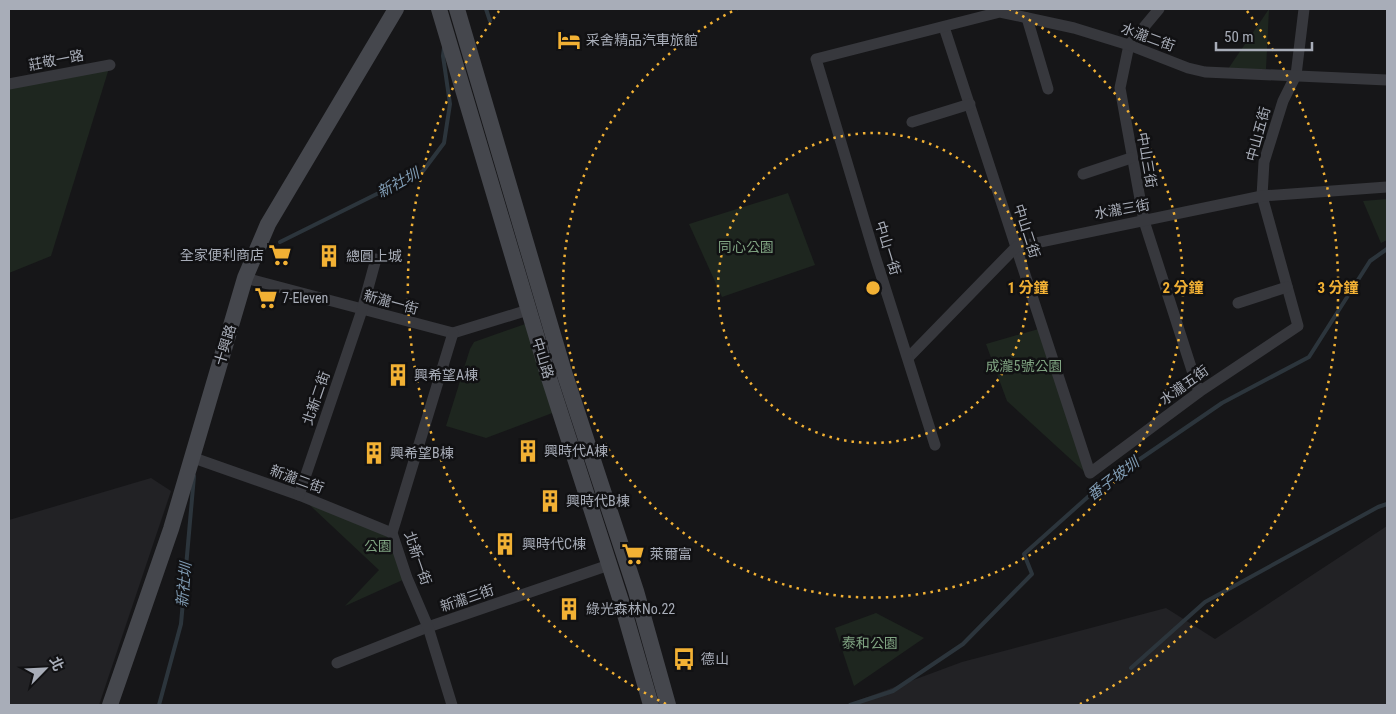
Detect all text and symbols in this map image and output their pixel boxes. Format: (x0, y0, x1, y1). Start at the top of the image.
street label: 水瀧二街 (1119, 20, 1177, 54)
scale bar (1216, 20, 1312, 52)
hotel icon: 采舍精品汽車旅館 (556, 27, 582, 53)
text: 50 m (1224, 28, 1254, 46)
place label: 采舍精品汽車旅館 (586, 32, 698, 48)
street label: 莊敬一路 (27, 47, 85, 73)
street label: 中山五街 (1243, 105, 1273, 163)
street label: 中山三街 (1134, 131, 1160, 189)
water label: 新社圳 (374, 164, 424, 202)
street label: 水瀧三街 (1093, 196, 1151, 222)
street label: 中山二街 (1011, 202, 1043, 260)
street label: 中山一街 (872, 219, 904, 277)
park label: 同心公園 (718, 239, 774, 255)
supermarket icon: 全家便利商店 (267, 242, 293, 268)
building icon: 總圓上城 (316, 243, 342, 269)
place label: 全家便利商店 (180, 247, 264, 263)
place label: 總圓上城 (346, 248, 402, 264)
centre of rings (864, 279, 882, 297)
text: 1 分鐘 (1007, 279, 1049, 297)
text: 2 分鐘 (1162, 279, 1204, 297)
text: 3 分鐘 (1317, 279, 1359, 297)
supermarket icon: 7-Eleven (253, 285, 279, 311)
street label: 新瀧一街 (362, 287, 420, 317)
place label: 7-Eleven (282, 290, 328, 306)
street label: 十興路 (211, 323, 239, 367)
street label: 中山路 (529, 336, 557, 380)
park label: 成瀧5號公園 (986, 358, 1062, 374)
building icon: 興希望A棟 (385, 362, 411, 388)
street label: 水瀧五街 (1157, 362, 1211, 408)
place label: 興希望A棟 (414, 367, 478, 383)
street label: 北新二街 (299, 369, 333, 427)
building icon: 興時代A棟 (515, 438, 541, 464)
building icon: 興希望B棟 (361, 440, 387, 466)
place label: 興時代A棟 (544, 443, 608, 459)
place label: 興希望B棟 (390, 445, 454, 461)
water label: 番子坡圳 (1084, 453, 1144, 504)
street label: 新瀧二街 (268, 462, 326, 496)
building icon: 興時代B棟 (537, 488, 563, 514)
place label: 興時代B棟 (566, 493, 630, 509)
street label: 北新一街 (401, 529, 435, 587)
building icon: 興時代C棟 (492, 531, 518, 557)
place label: 興時代C棟 (522, 536, 586, 552)
park label: 公園 (364, 538, 392, 554)
supermarket icon: 萊爾富 (620, 541, 646, 567)
place label: 萊爾富 (650, 546, 692, 562)
water label: 新社圳 (173, 560, 195, 608)
street label: 新瀧三街 (438, 581, 496, 615)
building icon: 綠光森林No.22 (556, 596, 582, 622)
place label: 綠光森林No.22 (586, 601, 675, 617)
park label: 泰和公園 (842, 635, 898, 651)
north arrow (20, 644, 70, 694)
bus stop icon: 德山 (671, 646, 697, 672)
place label: 德山 (701, 651, 729, 667)
text: 北 (47, 654, 67, 673)

